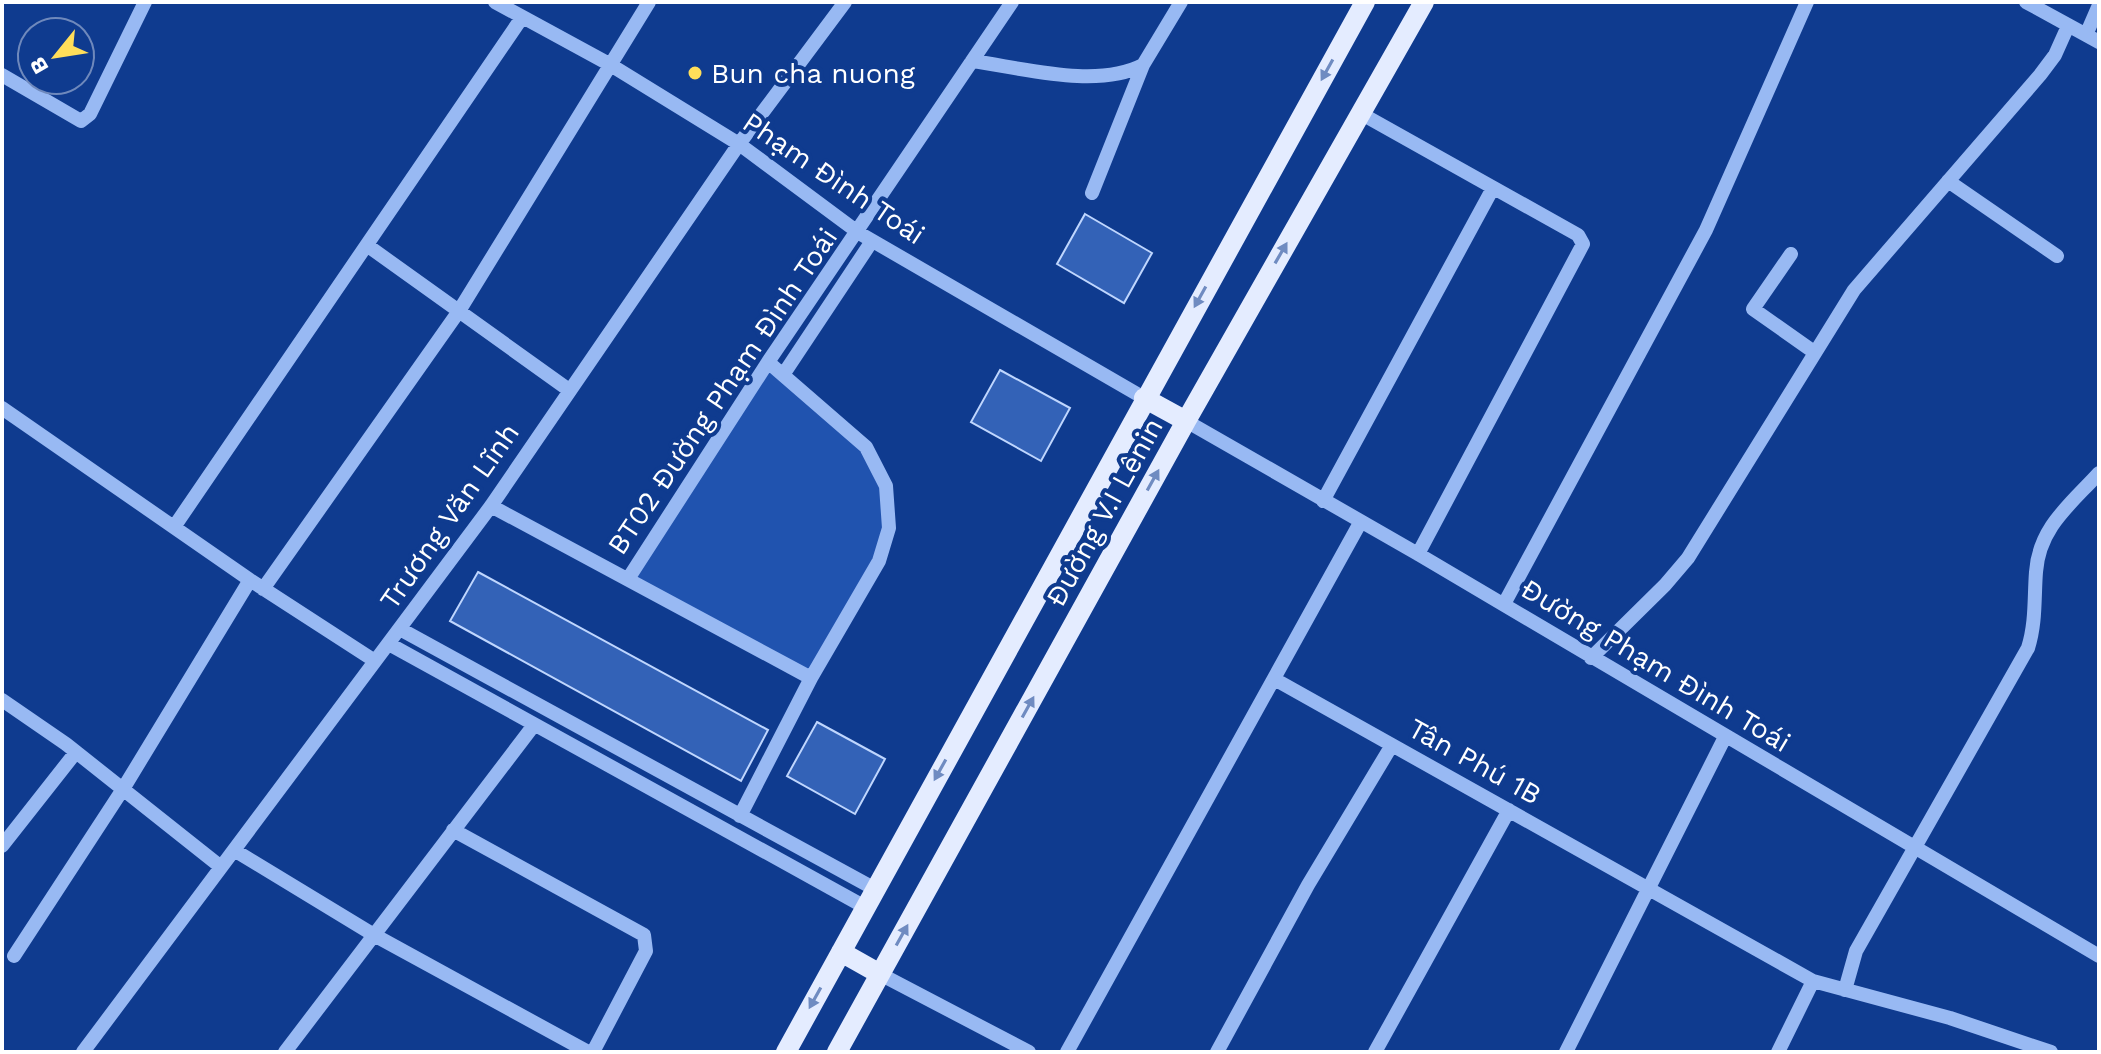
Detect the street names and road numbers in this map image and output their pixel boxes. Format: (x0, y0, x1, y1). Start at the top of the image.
street label: Phạm Đình Toái (737, 106, 931, 251)
street label: BT02 Đường Phạm Đình Toái (601, 222, 844, 561)
street label: Đường V.I Lênin (1039, 412, 1170, 612)
street label: Trương Văn Lĩnh (373, 417, 526, 616)
street label: Đường Phạm Đình Toái (1515, 572, 1796, 759)
street label: Tân Phú 1B (1403, 711, 1547, 811)

